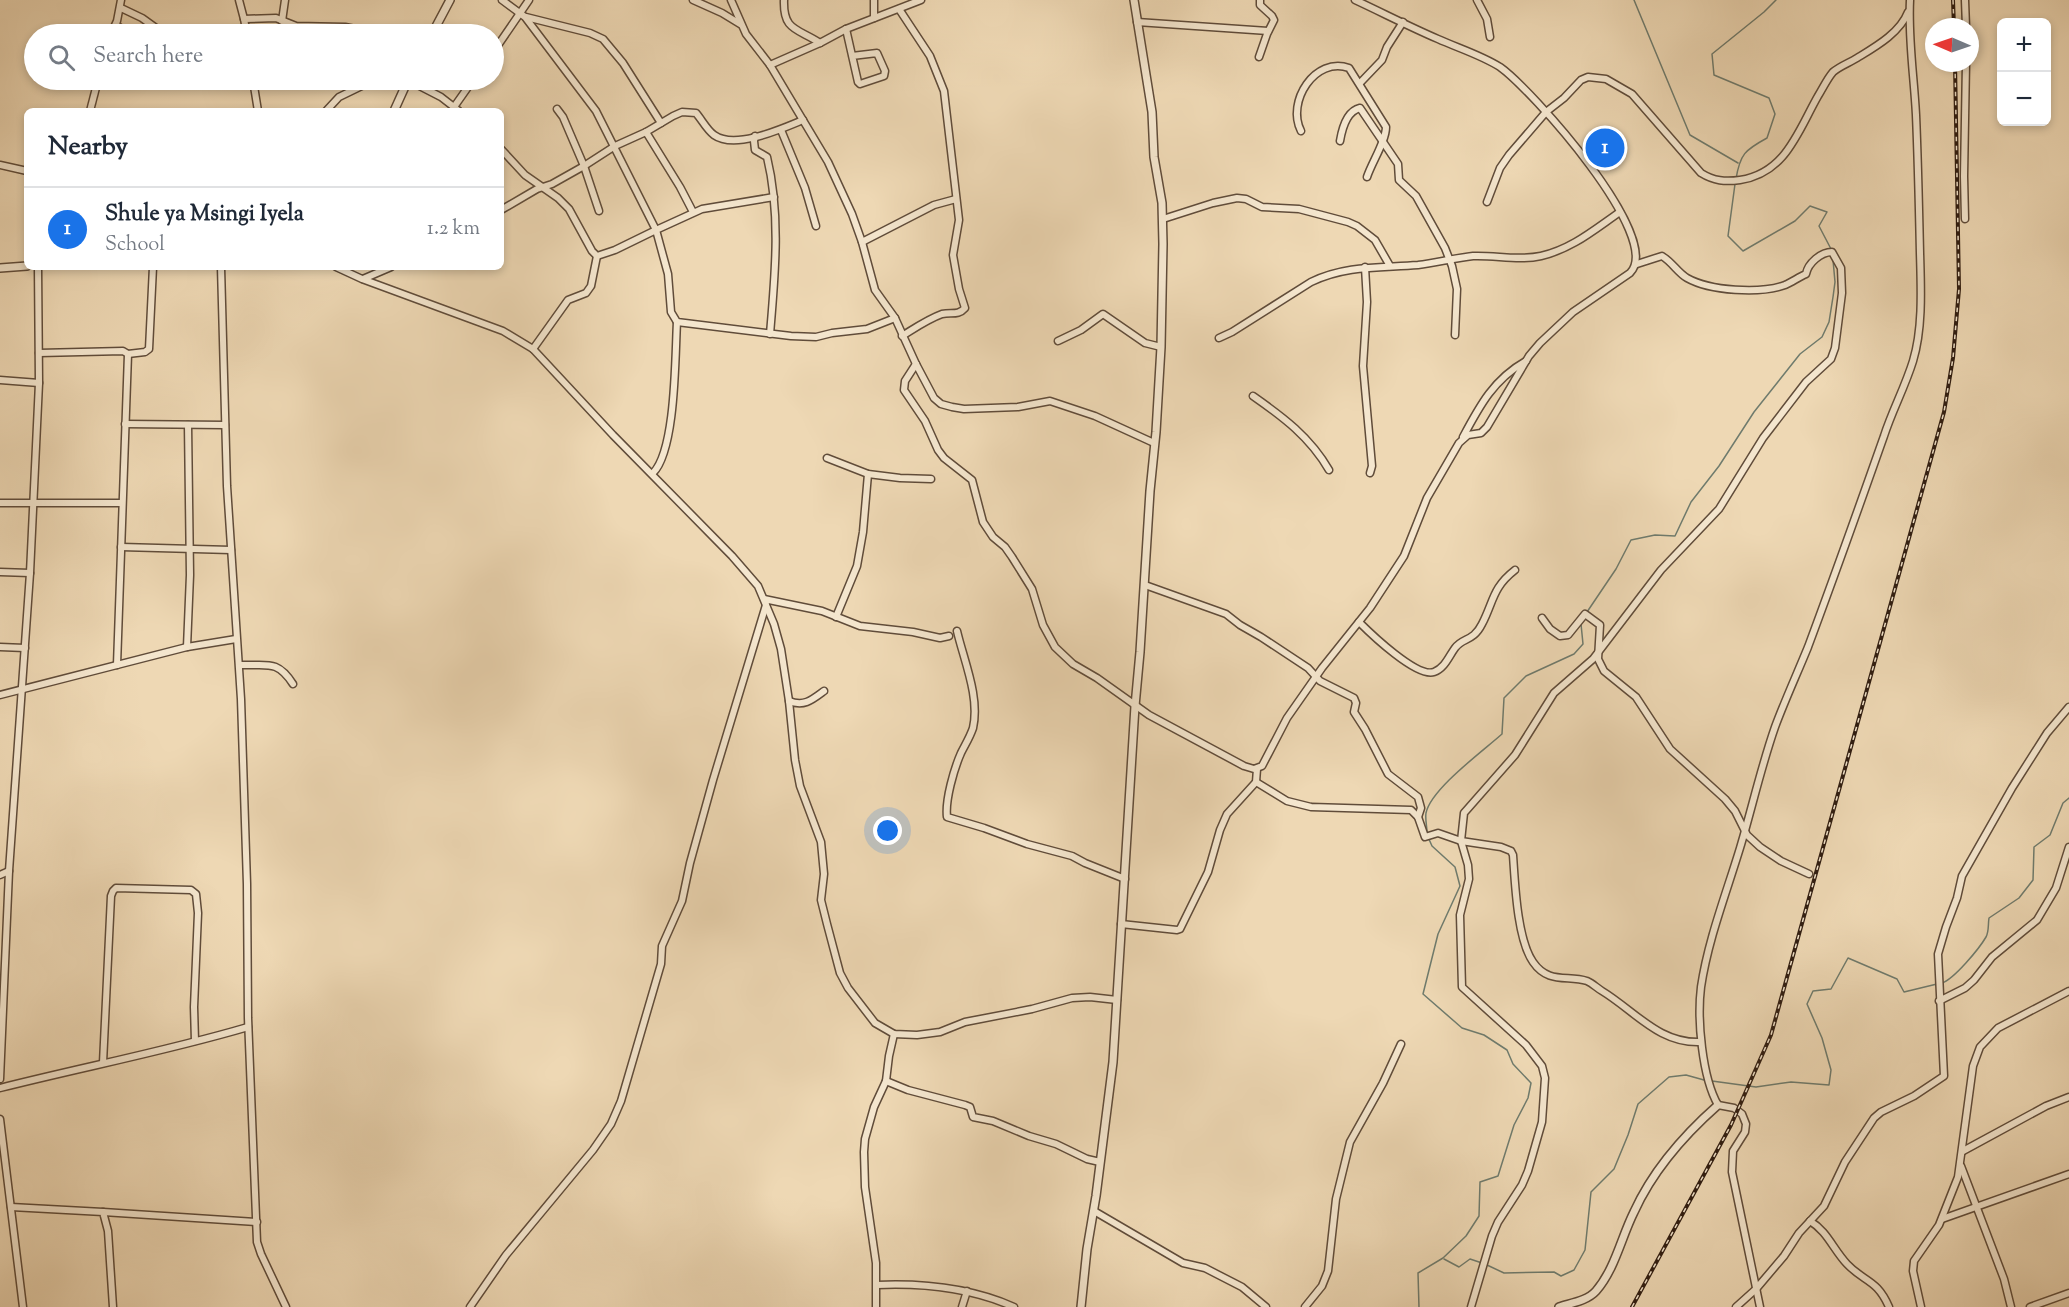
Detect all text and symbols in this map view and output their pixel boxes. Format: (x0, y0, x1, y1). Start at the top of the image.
north arrow (1925, 18, 1979, 72)
map controls (1997, 18, 2051, 126)
button: + (1997, 18, 2051, 72)
search box (24, 24, 504, 90)
icon: search (45, 41, 78, 74)
text: Search here (93, 41, 203, 73)
button: − (1997, 72, 2051, 126)
pin: 1 (1586, 126, 1624, 170)
text: Nearby (48, 129, 128, 166)
text: Shule ya Msingi Iyela (105, 199, 304, 231)
text: 1 (64, 215, 71, 244)
text: 1.2 km (427, 215, 480, 244)
text: School (105, 231, 165, 260)
your location (873, 816, 902, 845)

